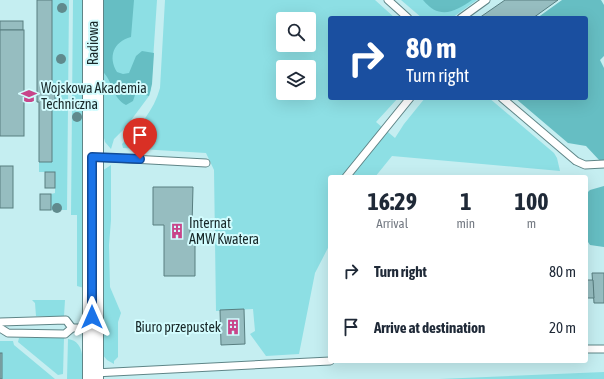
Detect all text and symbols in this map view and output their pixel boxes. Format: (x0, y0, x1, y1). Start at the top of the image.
map controls (276, 12, 316, 100)
button: search (276, 12, 316, 52)
street label: Radiowa (85, 21, 101, 65)
icon: right (340, 32, 392, 84)
text: 80 m (406, 32, 456, 64)
button: layers (276, 60, 316, 100)
text: Turn right (406, 65, 469, 86)
place label: Wojskowa Akademia Techniczna (41, 80, 147, 112)
school or university icon: Wojskowa Akademia Techniczna (20, 87, 38, 105)
pin (123, 118, 157, 159)
icon: arrive (129, 124, 151, 146)
text: 16:29 (368, 188, 417, 215)
text: 1 (460, 188, 471, 215)
text: 100 (515, 188, 548, 215)
place label: Internat AMW Kwatera (189, 215, 259, 247)
text: Arrival (376, 216, 408, 231)
text: min (456, 216, 475, 231)
text: m (527, 216, 536, 231)
building icon: Internat AMW Kwatera (168, 222, 186, 240)
icon: right (340, 260, 362, 282)
text: Turn right (374, 263, 427, 280)
text: 80 m (549, 263, 576, 280)
position arrow (71, 296, 113, 338)
icon: arrive (340, 316, 362, 338)
building icon: Biuro przepustek (224, 318, 242, 336)
place label: Biuro przepustek (135, 319, 221, 335)
text: Arrive at destination (374, 319, 485, 336)
text: 20 m (549, 319, 576, 336)

